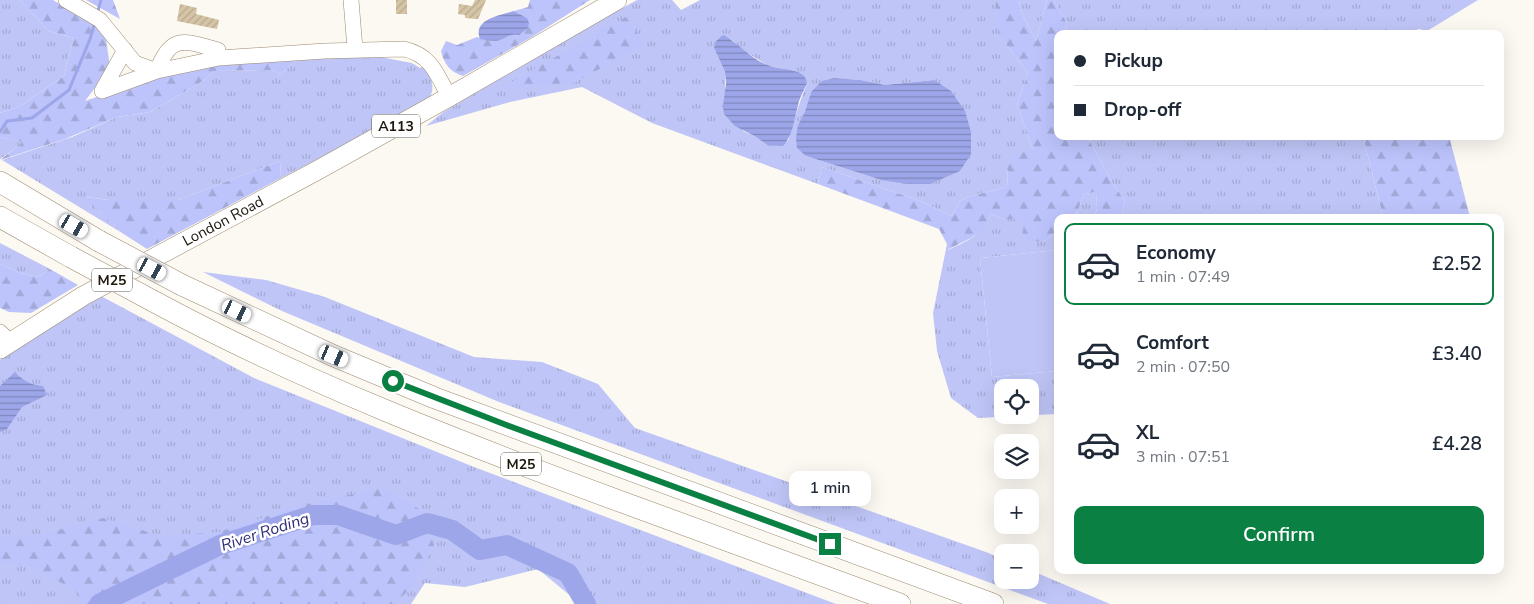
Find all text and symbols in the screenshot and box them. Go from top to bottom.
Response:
text: Pickup [1104,48,1163,74]
text: Drop-off [1104,97,1181,123]
road number: A113 [372,114,420,138]
street label: London Road [179,191,267,251]
car [57,212,90,240]
text: Economy [1136,240,1216,266]
icon: car [1076,242,1121,287]
text: £2.52 [1432,251,1482,277]
car [135,255,168,283]
text: 1 min · 07:49 [1136,266,1230,288]
road number: M25 [92,268,132,292]
car [220,298,253,324]
text: Comfort [1136,330,1209,356]
icon: car [1076,332,1121,377]
text: £3.40 [1432,341,1482,367]
car [317,343,350,369]
text: 2 min · 07:50 [1136,356,1230,378]
route start [382,370,404,392]
map controls [994,379,1039,589]
button: locate [994,379,1039,424]
text: XL [1136,420,1159,446]
icon: car [1076,422,1121,467]
text: £4.28 [1432,431,1482,457]
button: layers [994,434,1039,479]
text: 3 min · 07:51 [1136,446,1230,468]
road number: M25 [501,452,541,476]
callout: 1 min [789,472,871,506]
text: 1 min [810,477,850,499]
button: + [994,489,1039,534]
button: Confirm [1074,506,1484,564]
water label: River Roding [218,507,312,557]
route end [819,533,841,555]
button: − [994,544,1039,589]

